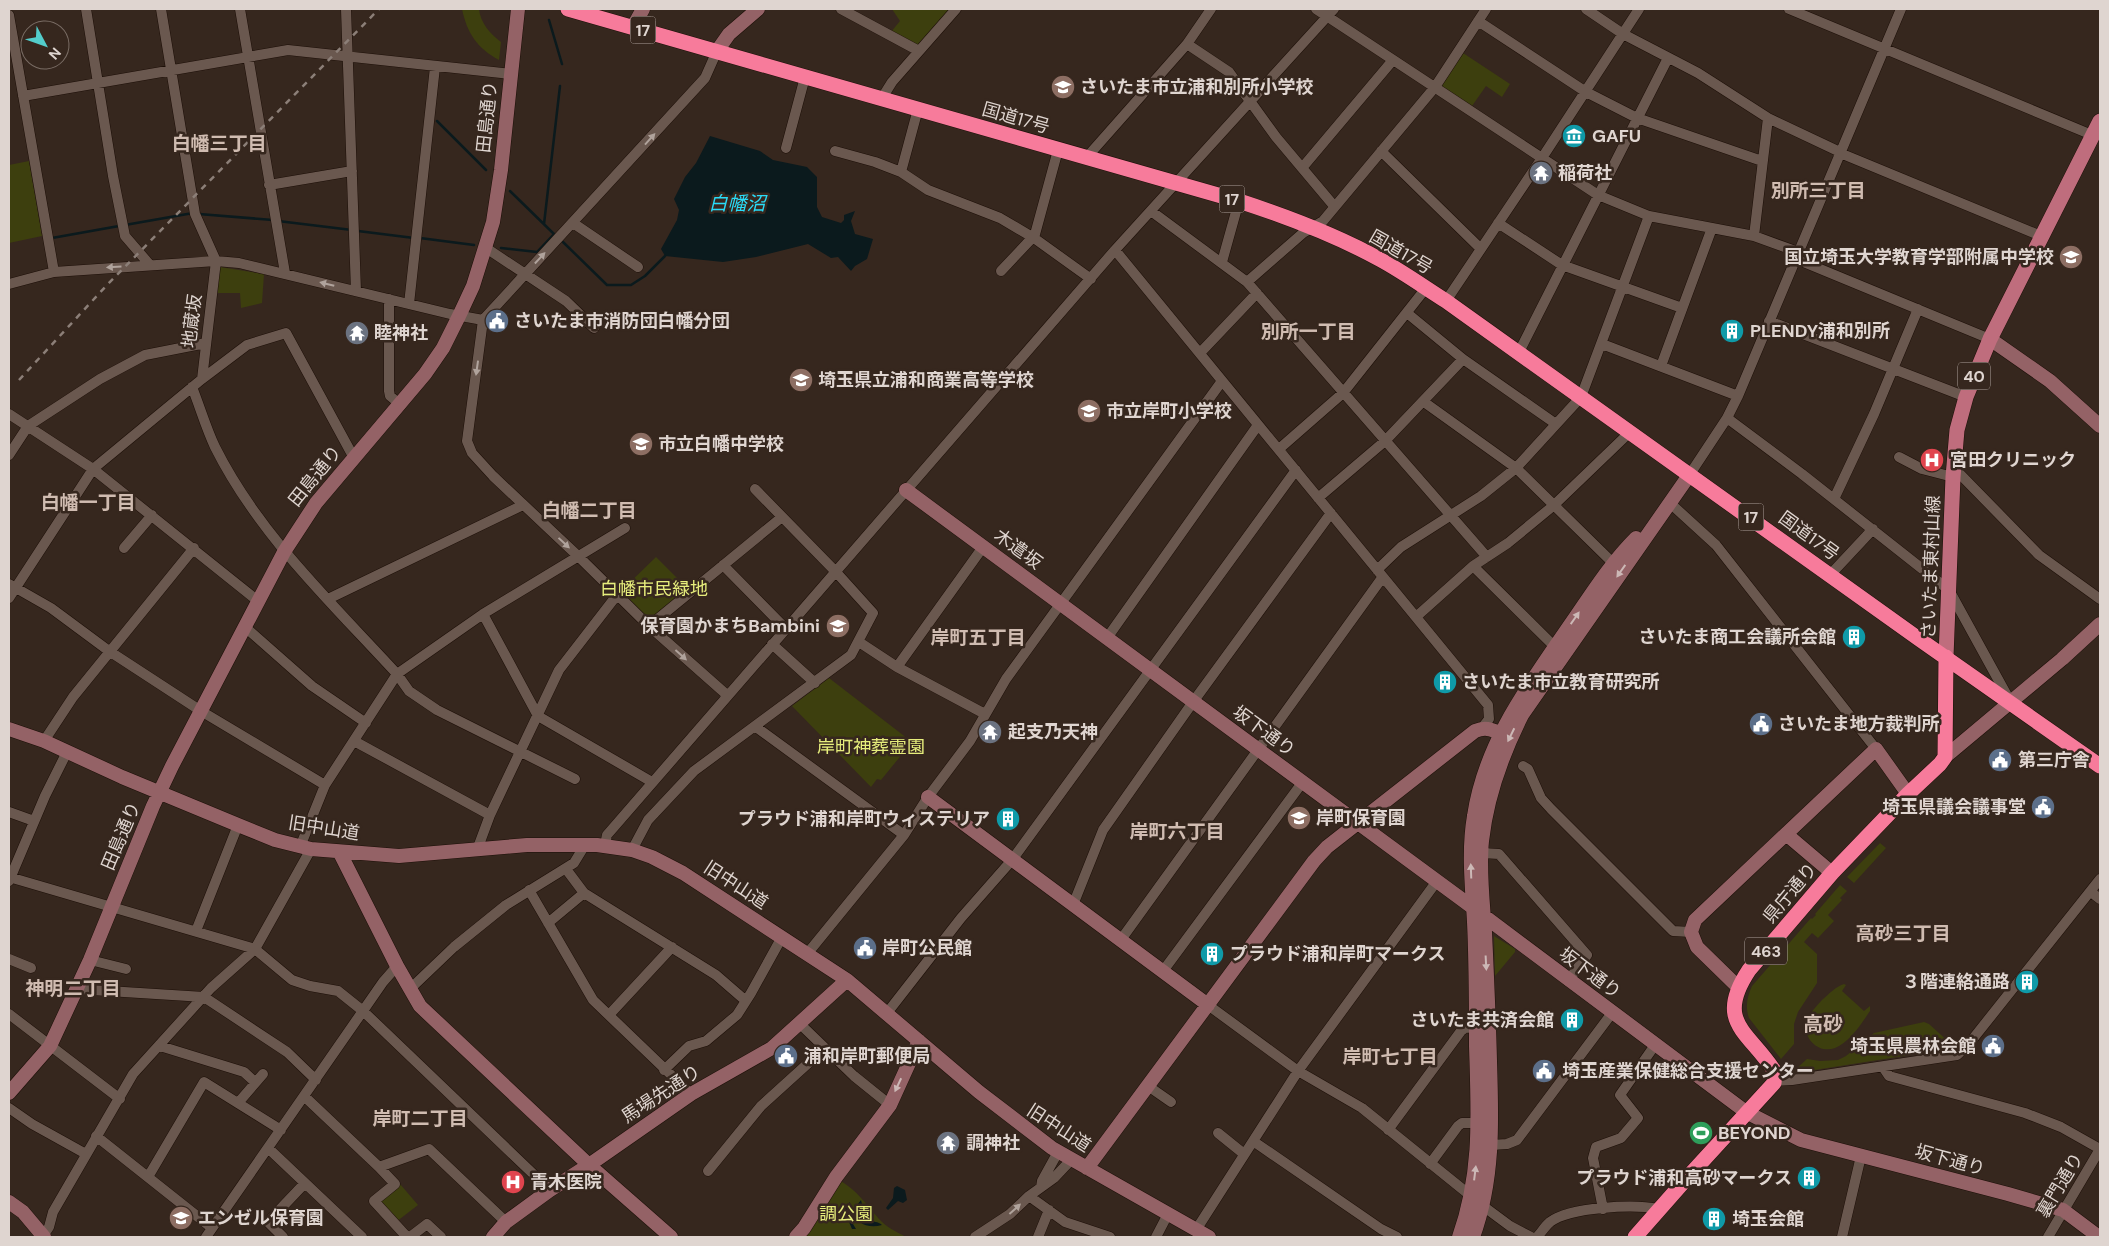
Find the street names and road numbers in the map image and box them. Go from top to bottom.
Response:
road number: 17 [630,16,656,44]
street label: 田島通り [471,80,503,154]
street label: 国道17号 [979,97,1053,139]
road number: 17 [1220,185,1244,212]
street label: 国道17号 [1365,224,1437,280]
street label: 地蔵坂 [177,293,207,349]
road number: 40 [1958,362,1990,390]
street label: 田島通り [283,440,347,512]
street label: さいたま東村山線 [1917,495,1945,639]
road number: 17 [1738,504,1764,530]
street label: 国道17号 [1774,506,1844,566]
street label: 木遣坂 [989,523,1047,575]
street label: 坂下通り [1228,700,1300,762]
street label: 田島通り [96,798,146,874]
street label: 旧中山道 [287,811,361,845]
street label: 旧中山道 [699,855,773,915]
street label: 県庁通り [1758,858,1822,928]
road number: 463 [1745,938,1787,964]
street label: 坂下通り [1554,942,1626,1004]
street label: 馬場先通り [617,1059,705,1129]
street label: 旧中山道 [1022,1098,1096,1158]
street label: 坂下通り [1912,1139,1988,1181]
street label: 裏門通り [2031,1148,2089,1222]

